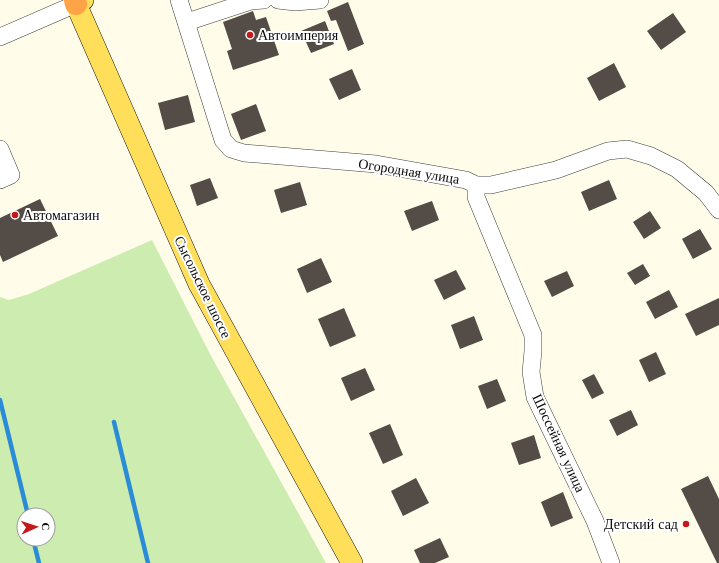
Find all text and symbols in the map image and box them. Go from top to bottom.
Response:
place label: Автоимперия [258,26,339,44]
marker: Автоимперия [245,30,255,40]
street label: Огородная улица [357,154,462,188]
place label: Автомагазин [23,206,100,224]
marker: Автомагазин [10,210,20,220]
street label: Сысольское шоссе [170,233,236,341]
street label: Шоссейная улица [528,391,590,496]
north arrow [16,507,56,547]
place label: Детский сад [604,515,678,533]
marker: Детский сад [681,519,691,529]
text: С [39,522,53,531]

